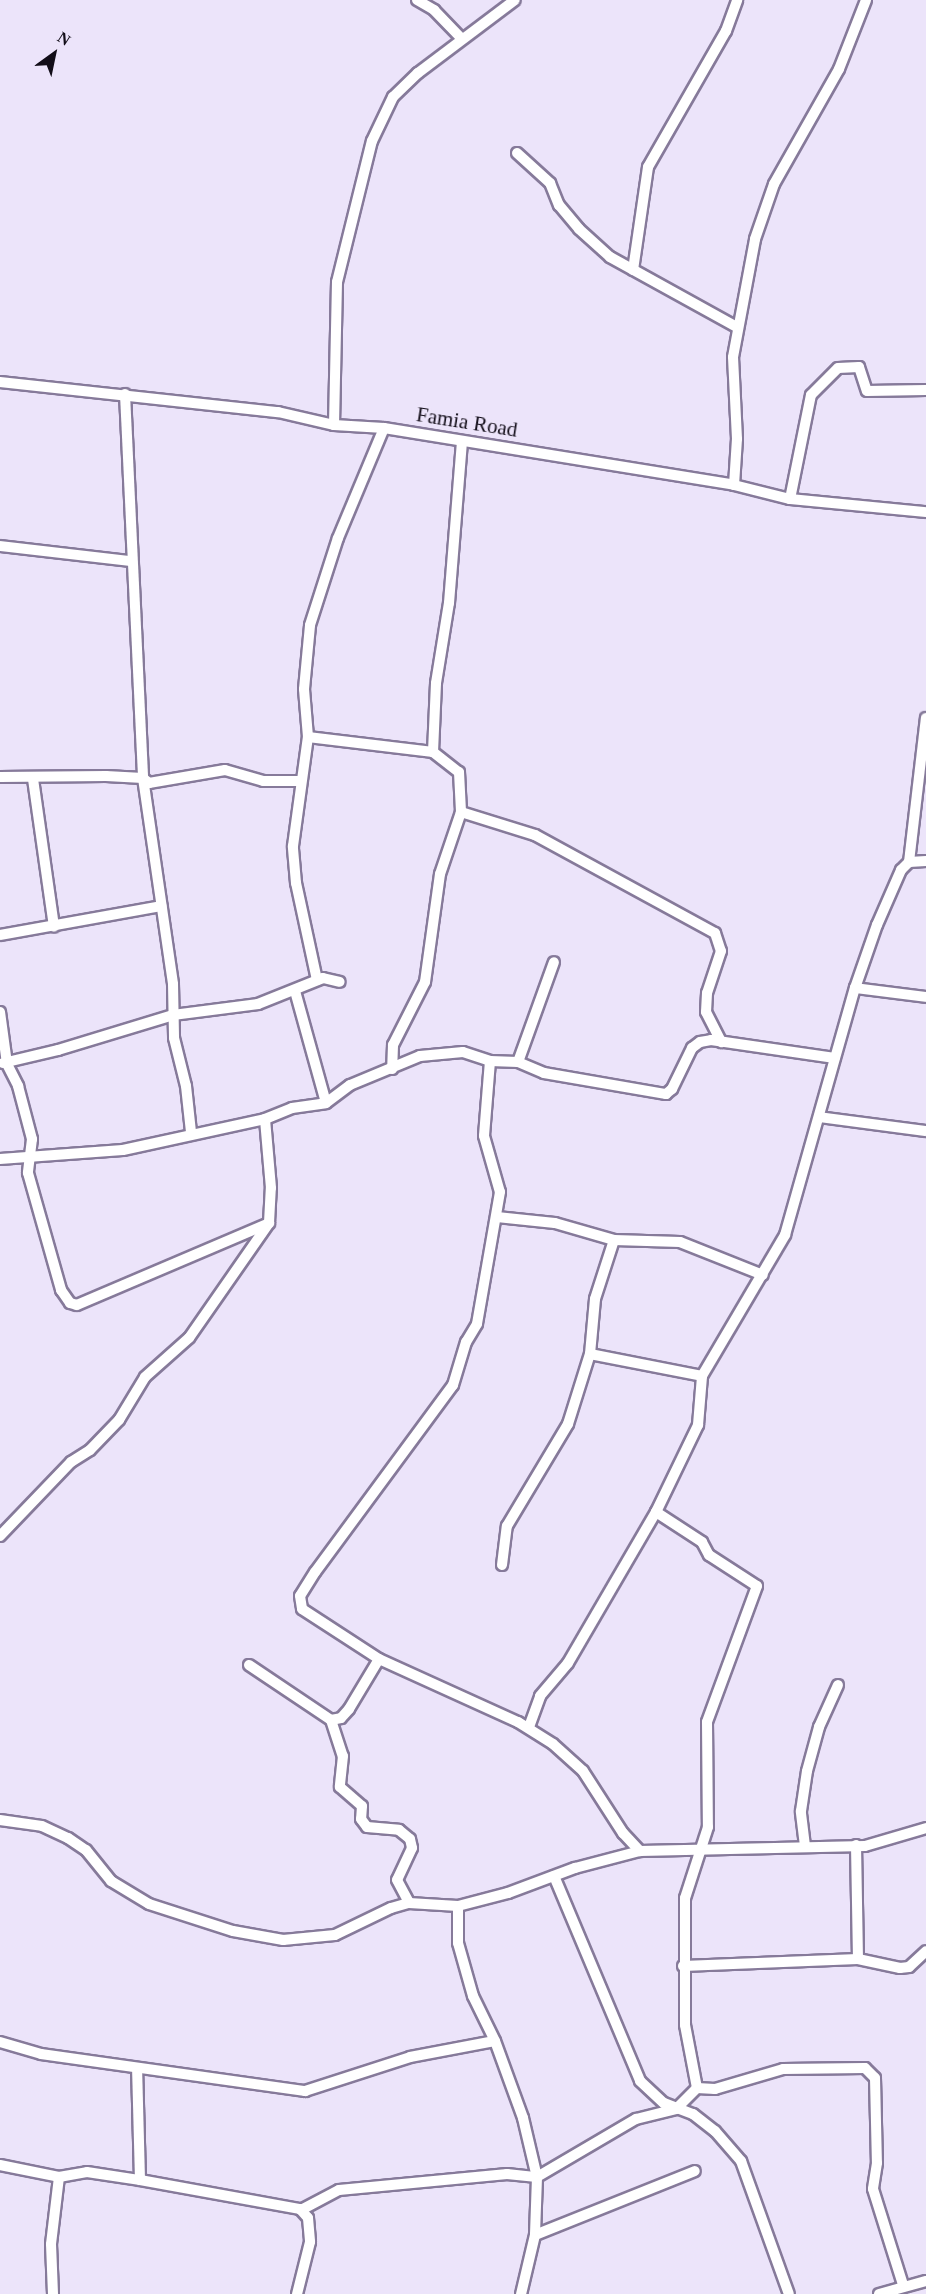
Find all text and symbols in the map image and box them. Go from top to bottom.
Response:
north arrow [24,24,84,84]
text: N [55,28,74,49]
street label: Famia Road [415,402,519,442]

